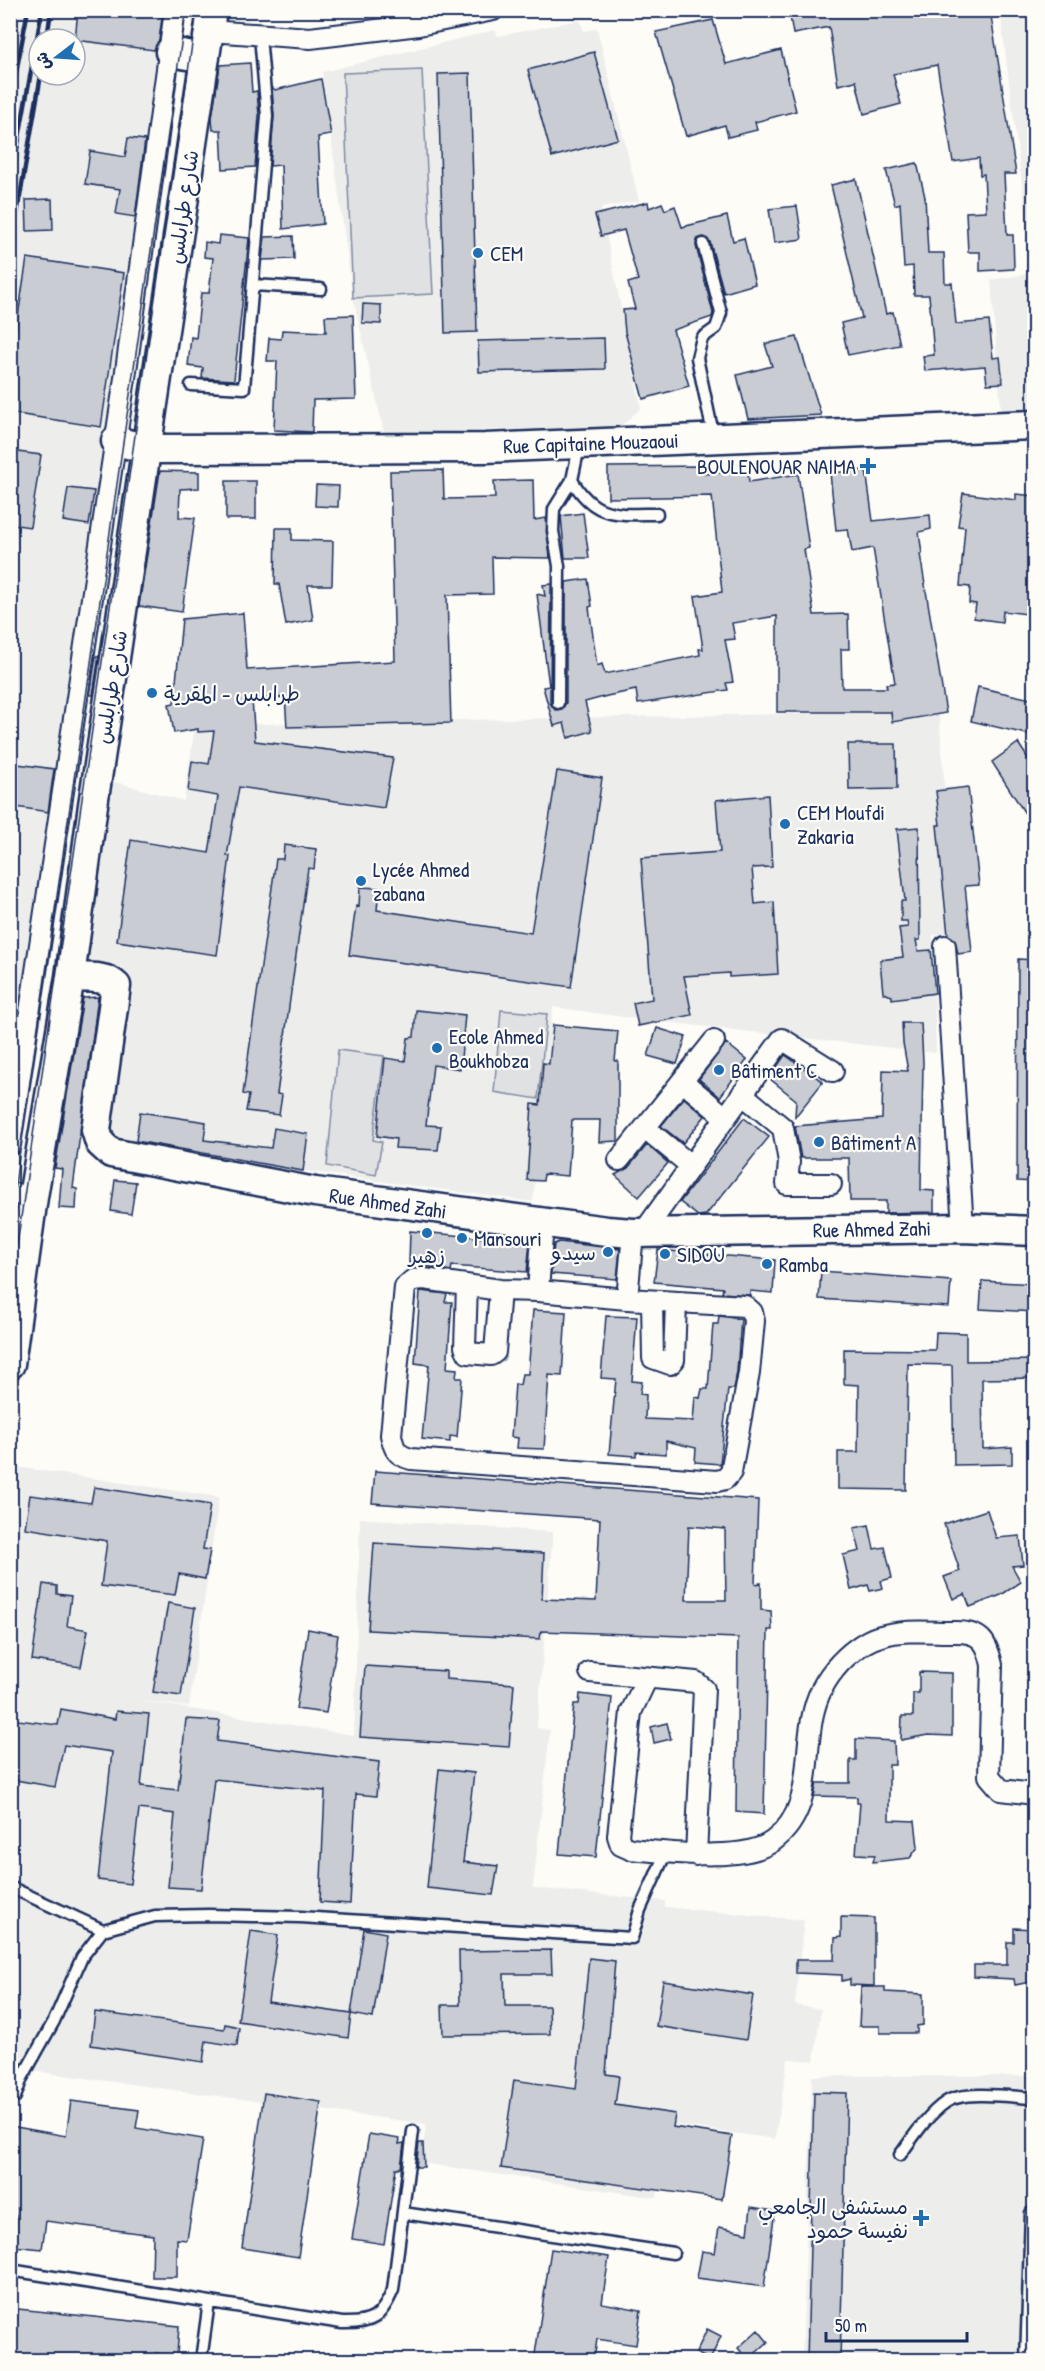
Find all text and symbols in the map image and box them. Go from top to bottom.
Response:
north arrow [27,27,87,87]
text: ش [30,50,56,73]
street label: شارع طرابلس [161,148,206,266]
place label: CEM [490,239,523,268]
marker: CEM [471,246,485,260]
street label: Rue Capitaine Mouzaoui [503,425,679,461]
place label: BOULENOUAR NAIMA [697,452,856,481]
marker: BOULENOUAR NAIMA [861,459,875,473]
street label: شارع طرابلس [88,628,135,746]
place label: طرابلس - المقرية [164,679,300,708]
marker: طرابلس - المقرية [145,686,159,700]
place label: CEM Moufdi Zakaria [797,798,885,851]
marker: CEM Moufdi Zakaria [778,817,792,831]
place label: Lycée Ahmed zabana [373,855,469,908]
marker: Lycée Ahmed zabana [354,874,368,888]
place label: Ecole Ahmed Boukhobza [449,1022,544,1075]
marker: Ecole Ahmed Boukhobza [430,1041,444,1055]
place label: Bâtiment C [731,1056,818,1085]
marker: Bâtiment C [712,1063,726,1077]
place label: Bâtiment A [831,1128,916,1157]
marker: Bâtiment A [812,1135,826,1149]
street label: Rue Ahmed Zahi [327,1180,449,1226]
street label: Rue Ahmed Zahi [813,1213,931,1245]
place label: Mansouri [474,1224,542,1253]
marker: زهير [420,1226,434,1240]
marker: Mansouri [455,1231,469,1245]
place label: سيدو [550,1238,596,1267]
place label: SIDOU [677,1240,725,1269]
place label: زهير [407,1241,445,1270]
marker: سيدو [601,1245,615,1259]
marker: SIDOU [658,1247,672,1261]
place label: Ramba [779,1250,828,1279]
marker: Ramba [760,1257,774,1271]
place label: مستشفى الجامعي نفيسة حمود [758,2192,908,2245]
marker: مستشفى الجامعي نفيسة حمود [912,2209,930,2227]
scale bar [826,2305,967,2343]
text: 50 m [835,2313,867,2338]

